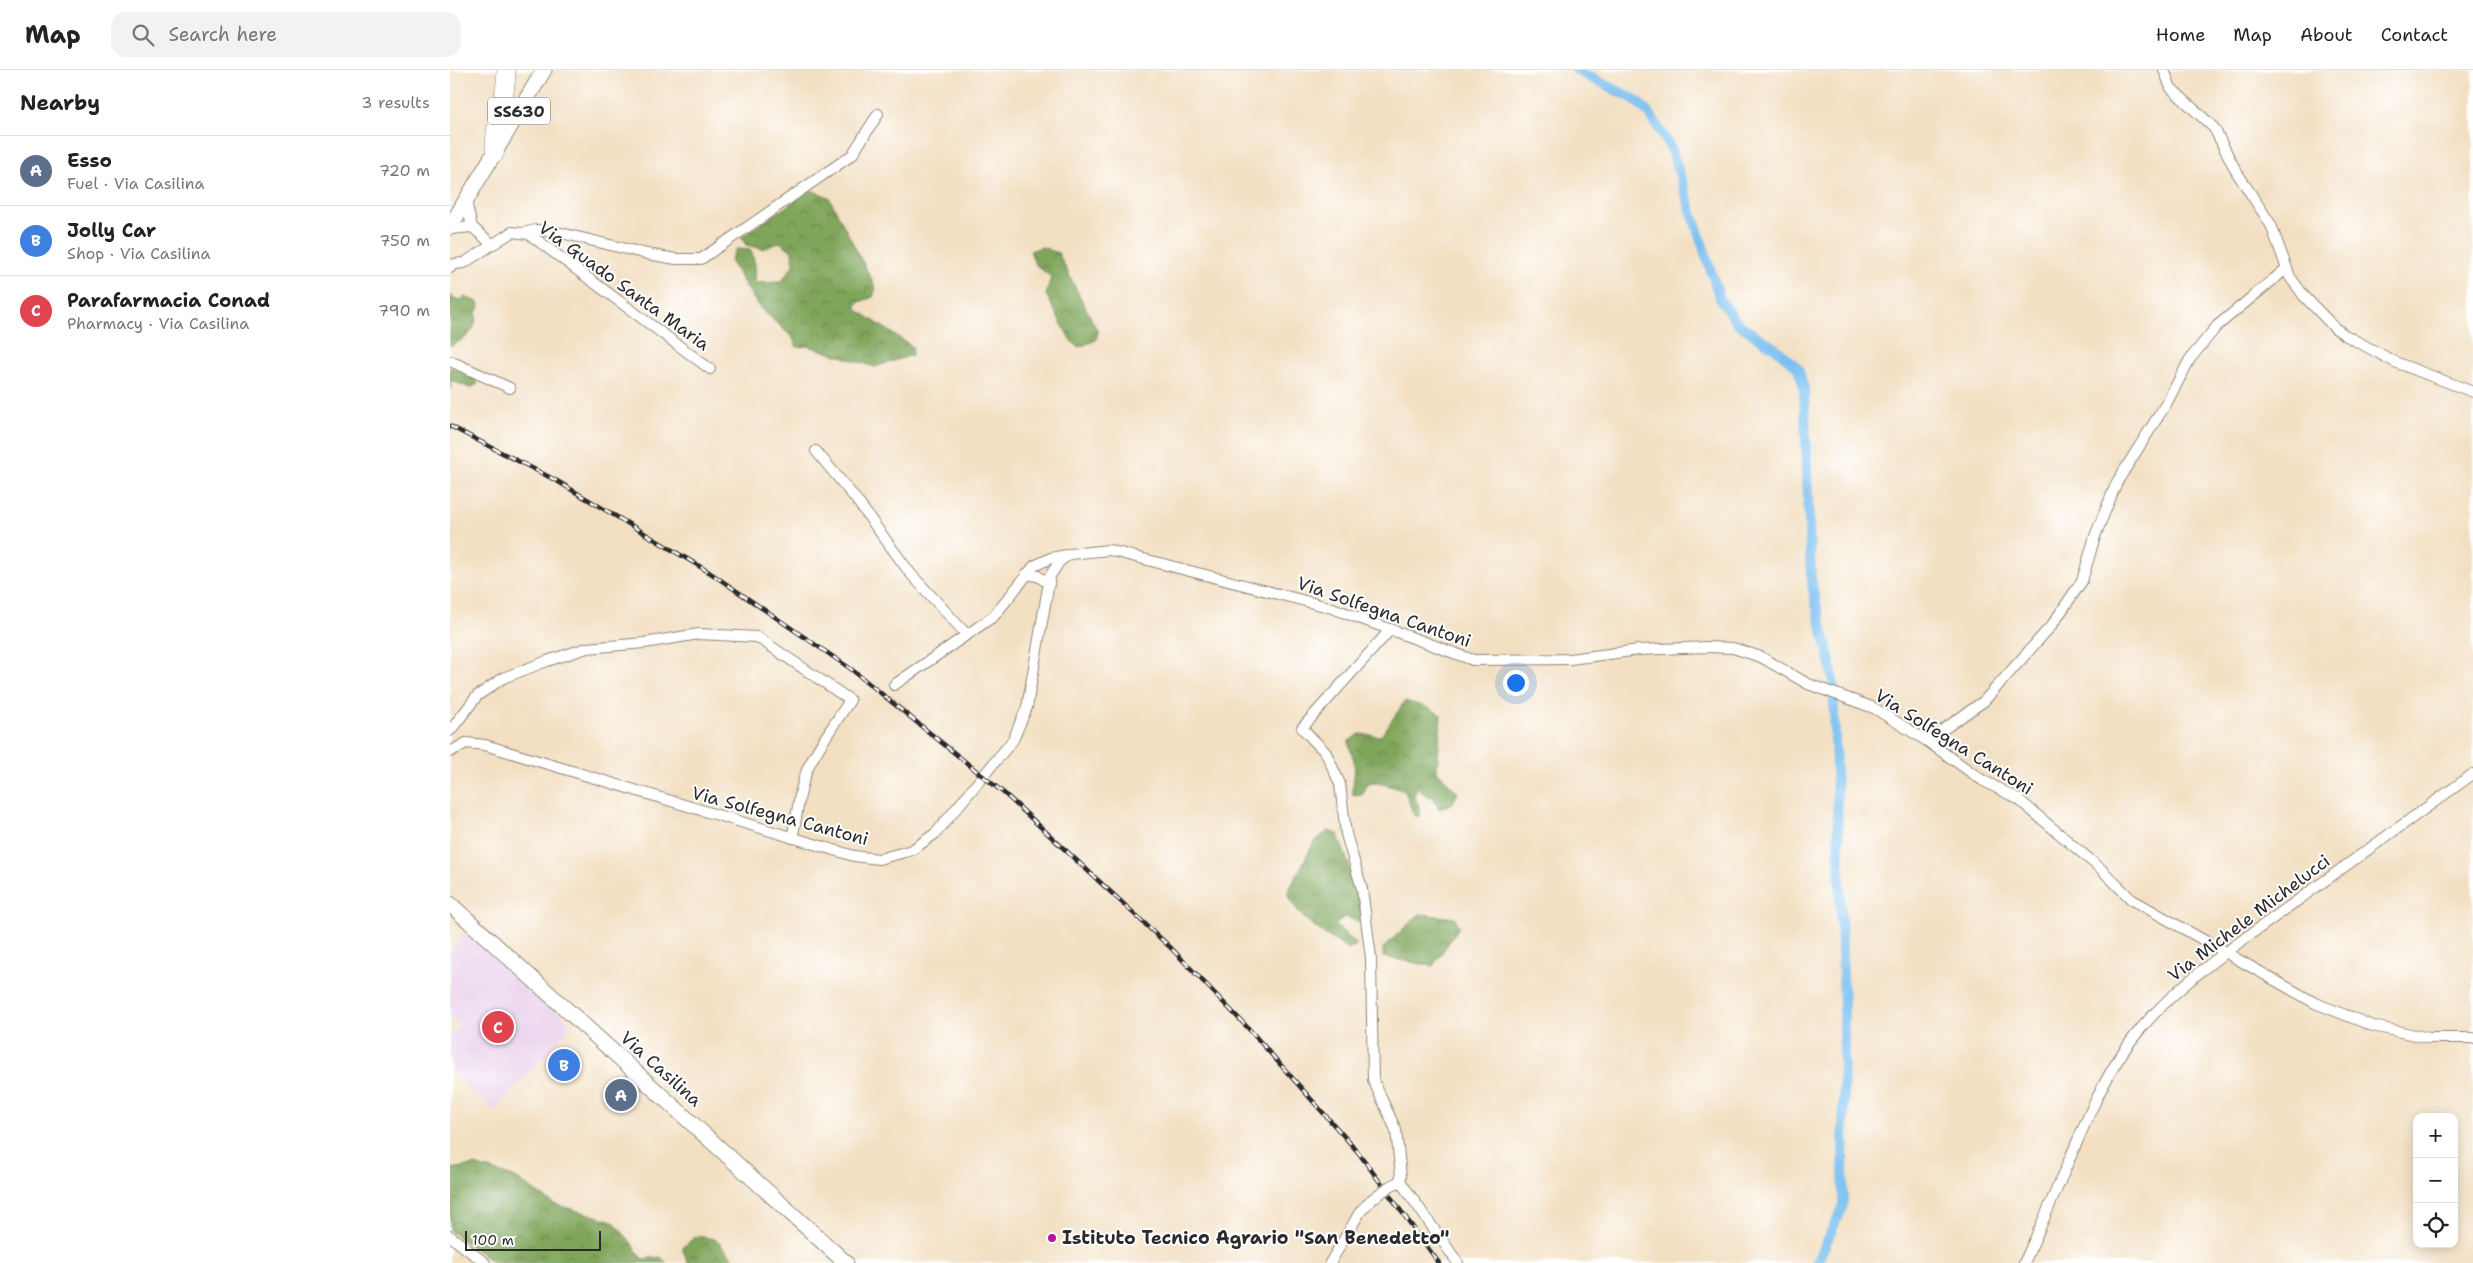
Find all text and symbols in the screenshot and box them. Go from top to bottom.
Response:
search box [111,12,461,57]
text: Map [25,19,81,51]
icon: search [129,21,157,49]
text: Search here [169,22,277,47]
text: Home [2156,23,2205,47]
text: Map [2233,23,2272,47]
text: About [2300,23,2353,47]
text: Contact [2381,23,2448,47]
text: Nearby [20,89,100,117]
text: 3 results [361,92,430,113]
road number: SS630 [488,97,550,124]
text: Esso [67,148,112,173]
text: A [30,160,42,181]
text: 720 m [379,160,430,181]
text: Fuel · Via Casilina [67,173,204,194]
street label: Via Guado Santa Maria [534,216,714,356]
text: Jolly Car [67,218,156,243]
text: B [31,230,41,251]
text: 750 m [379,230,430,251]
text: Shop · Via Casilina [67,243,210,264]
text: Parafarmacia Conad [67,288,270,313]
text: C [31,300,41,321]
text: 790 m [378,300,430,321]
text: Pharmacy · Via Casilina [67,313,249,334]
street label: Via Solfegna Cantoni [1294,571,1474,653]
your location [1503,670,1529,696]
street label: Via Solfegna Cantoni [1870,684,2038,800]
street label: Via Solfegna Cantoni [689,781,871,851]
street label: Via Michele Michelucci [2163,849,2335,987]
pin: C [482,1008,514,1046]
street label: Via Casilina [615,1026,707,1112]
pin: B [548,1046,580,1084]
pin: A [605,1076,637,1114]
map controls [2413,1113,2458,1248]
button: + [2413,1113,2458,1158]
button: − [2413,1158,2458,1203]
button: locate [2413,1203,2458,1248]
place label: Istituto Tecnico Agrario "San Benedetto" [1062,1226,1449,1250]
scale bar [465,1228,601,1251]
text: 100 m [472,1231,514,1249]
marker: Istituto Tecnico Agrario "San Benedetto" [1046,1232,1058,1244]

